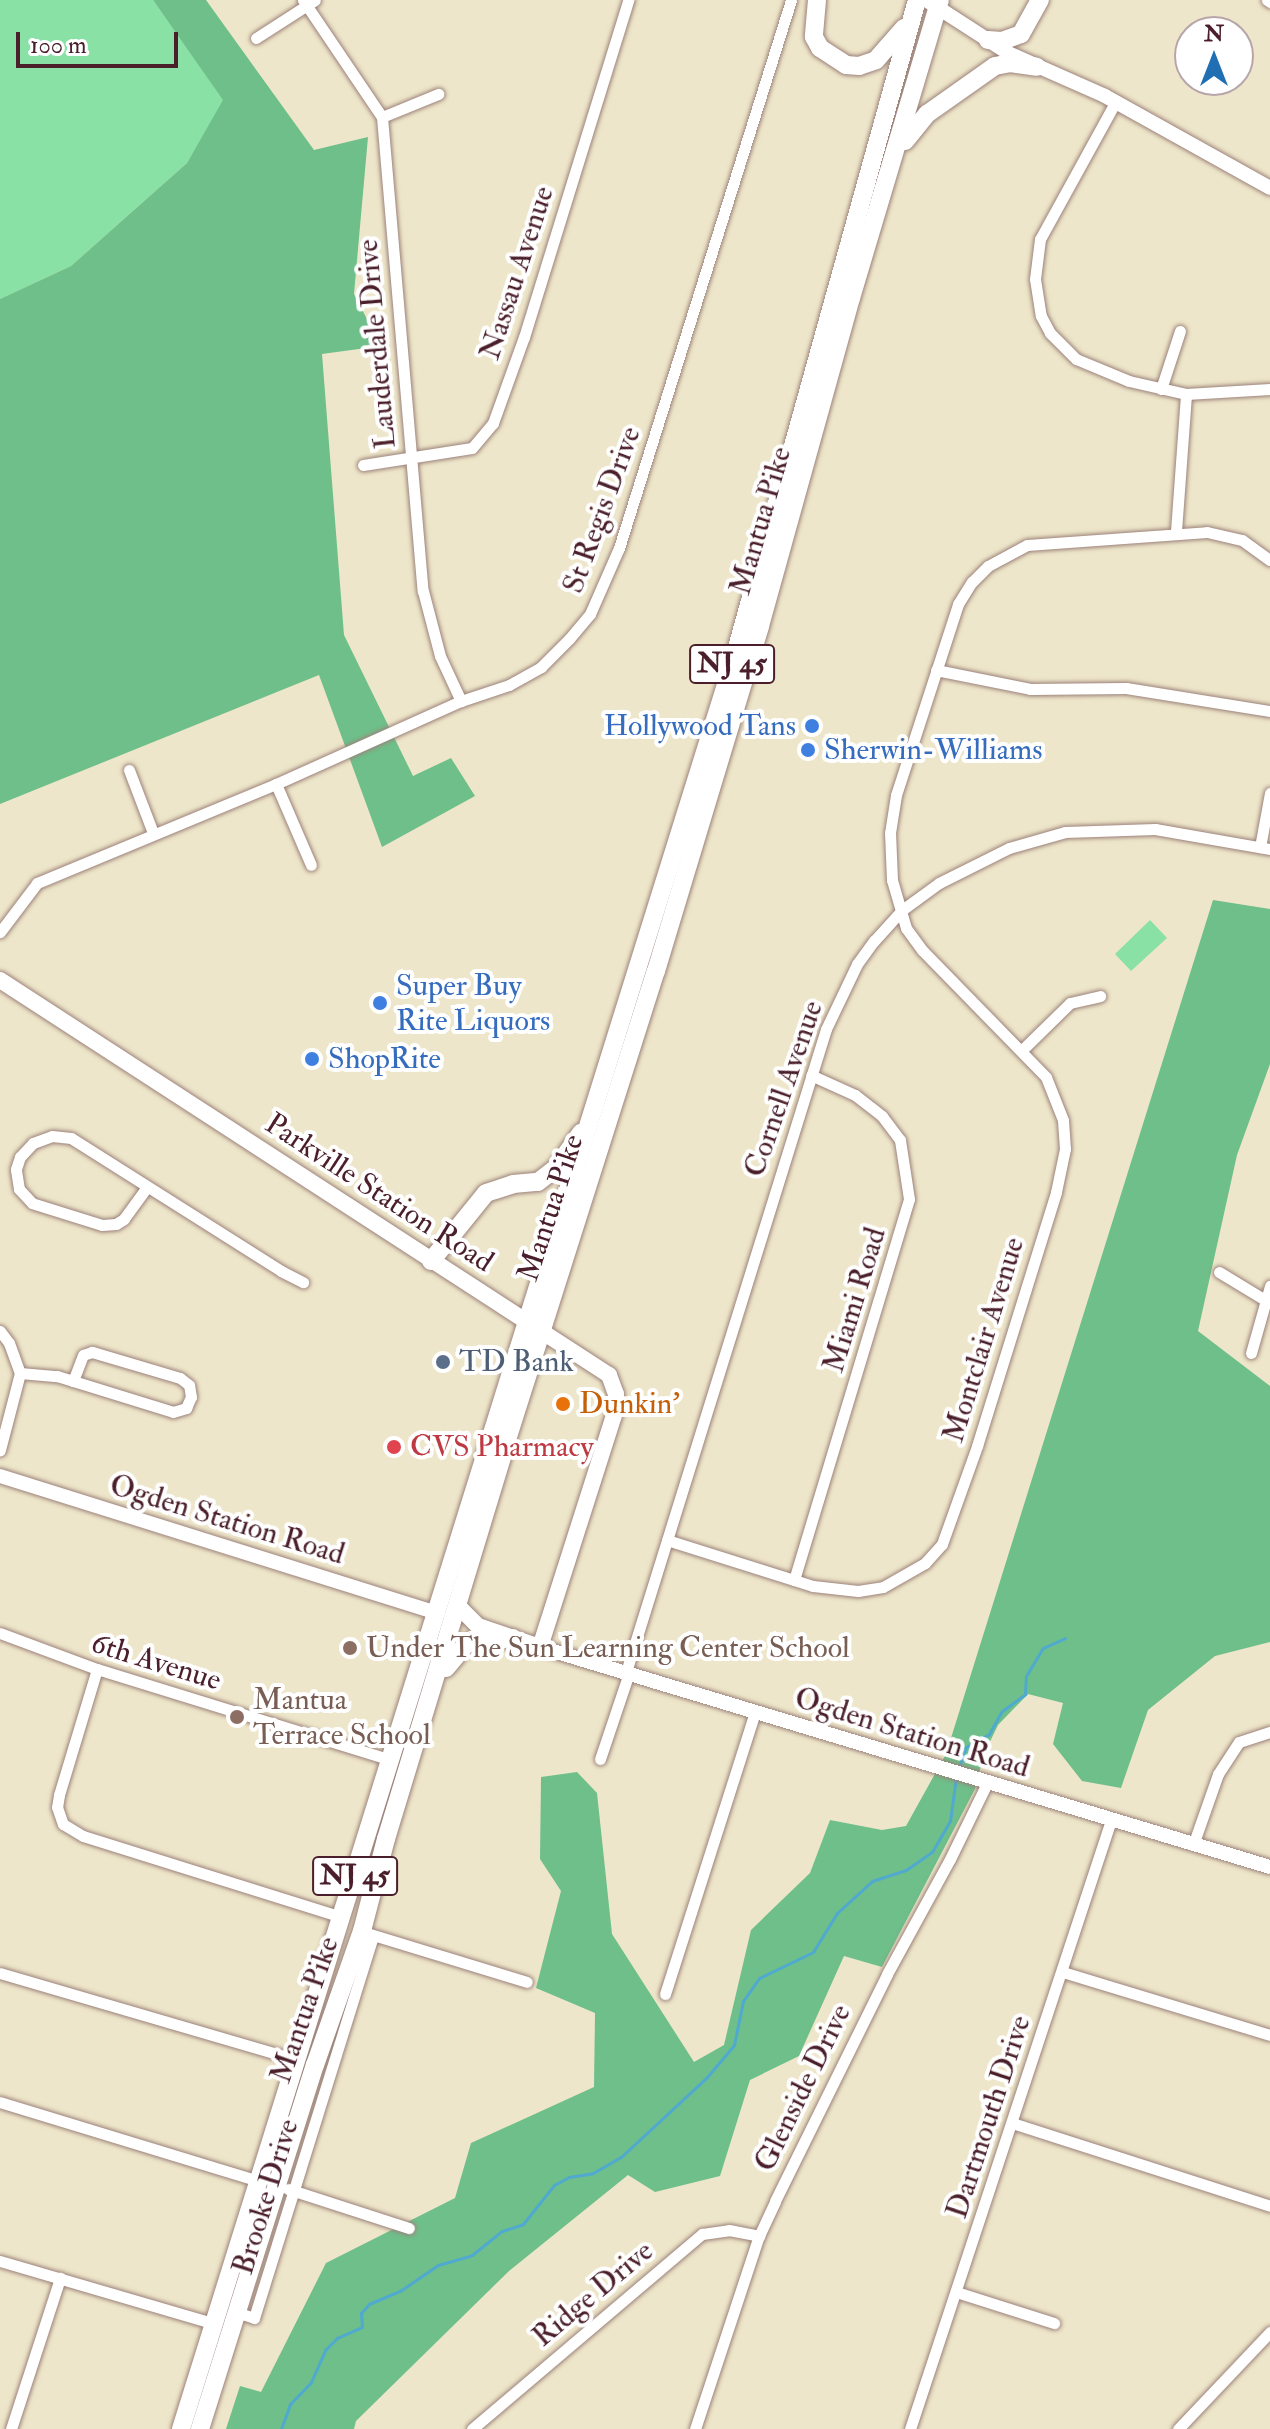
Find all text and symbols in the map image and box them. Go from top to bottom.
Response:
scale bar [20,16,182,66]
north arrow [1174,16,1254,96]
text: N [1204,20,1224,48]
text: 100 m [30,30,87,61]
street label: Nassau Avenue [472,182,562,364]
street label: Lauderdale Drive [350,238,404,450]
street label: St Regis Drive [555,422,649,598]
street label: Mantua Pike [723,443,799,599]
road number: NJ 45 [688,640,776,688]
place label: Hollywood Tans [604,708,796,744]
marker: Hollywood Tans [803,717,821,735]
place label: Sherwin-Williams [824,732,1043,768]
marker: Sherwin-Williams [799,741,817,759]
place label: Super Buy Rite Liquors [396,968,550,1038]
marker: Super Buy Rite Liquors [371,994,389,1012]
street label: Cornell Avenue [737,996,831,1182]
place label: ShopRite [328,1041,441,1077]
marker: ShopRite [303,1050,321,1068]
street label: Parkville Station Road [258,1106,500,1280]
street label: Mantua Pike [510,1130,592,1286]
street label: Miami Road [816,1223,894,1377]
street label: Montclair Avenue [936,1233,1032,1447]
place label: TD Bank [459,1344,574,1380]
marker: TD Bank [434,1353,452,1371]
place label: Dunkin' [579,1386,680,1422]
marker: Dunkin' [554,1395,572,1413]
place label: CVS Pharmacy [410,1429,594,1465]
marker: CVS Pharmacy [385,1438,403,1456]
street label: Ogden Station Road [105,1467,349,1573]
street label: 6th Avenue [87,1625,225,1699]
place label: Under The Sun Learning Center School [366,1630,850,1666]
marker: Under The Sun Learning Center School [341,1639,359,1657]
street label: Ogden Station Road [790,1680,1034,1786]
place label: Mantua Terrace School [253,1682,431,1752]
marker: Mantua Terrace School [228,1708,246,1726]
road number: NJ 45 [311,1852,399,1900]
street label: Mantua Pike [263,1932,347,2088]
street label: Glenside Drive [747,1999,859,2177]
street label: Dartmouth Drive [939,2011,1039,2223]
street label: Brooke Drive [225,2115,307,2279]
street label: Ridge Drive [525,2233,661,2355]

